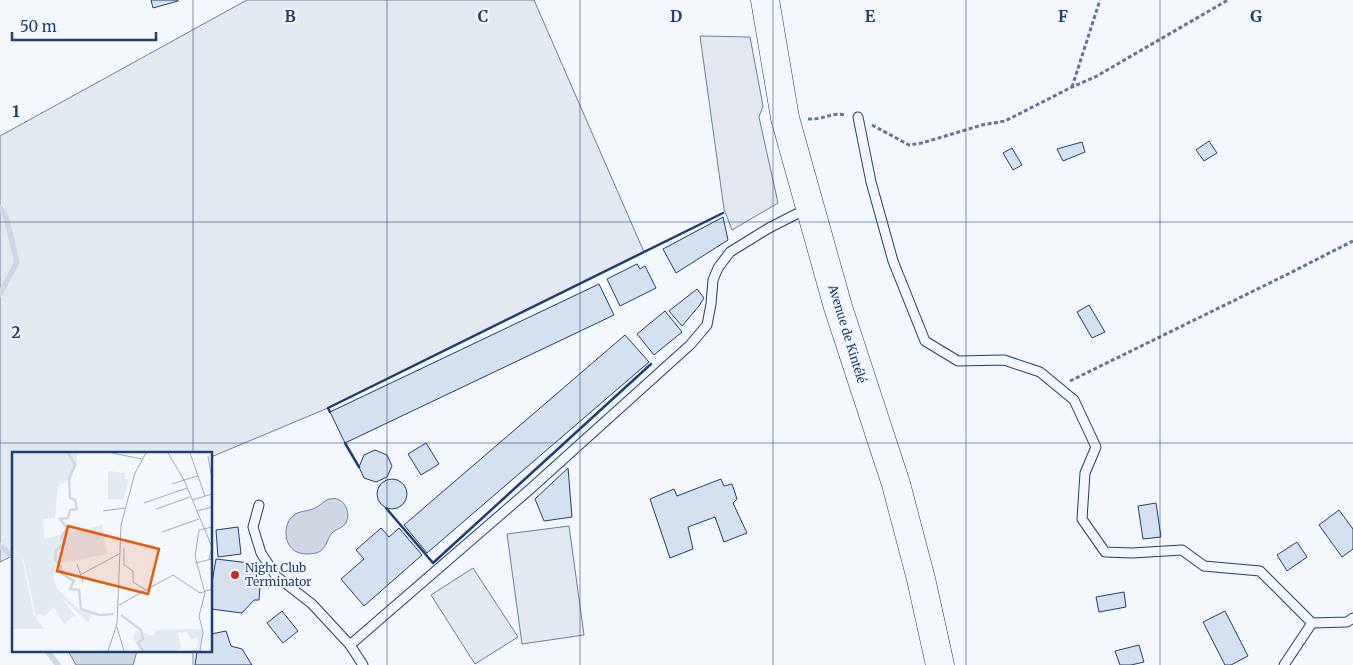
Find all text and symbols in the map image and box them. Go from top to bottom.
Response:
text: B [284,6,296,26]
text: C [478,6,488,26]
text: D [670,6,682,26]
text: E [865,6,876,26]
text: F [1058,6,1068,26]
text: G [1250,6,1262,26]
scale bar [12,10,156,42]
text: 50 m [20,17,57,36]
text: 1 [12,101,20,121]
street label: Avenue de Kintélé [825,282,870,385]
text: 2 [11,322,21,342]
inset map [12,452,212,652]
place label: Night Club Terminator [245,560,312,589]
marker: Night Club Terminator [229,569,241,581]

